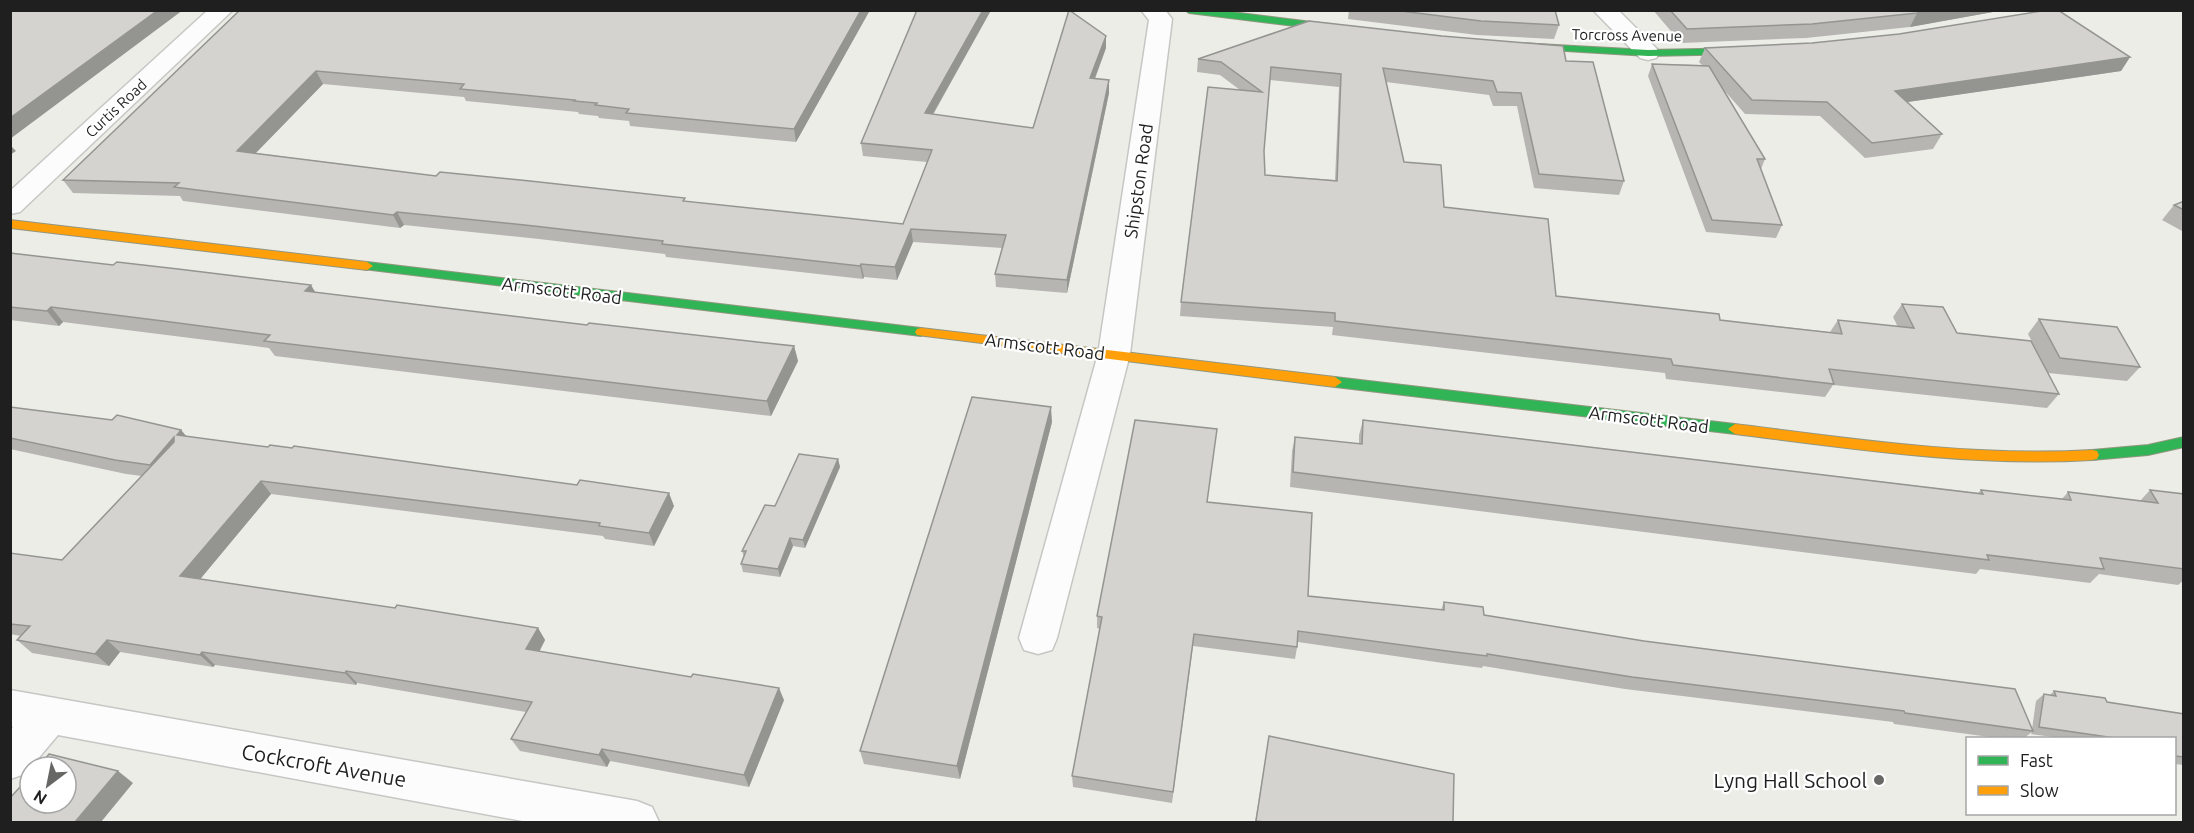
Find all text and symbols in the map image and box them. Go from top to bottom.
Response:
street label: Torcross Avenue [1572,26,1682,44]
street label: Curtis Road [82,75,150,141]
street label: Shipston Road [1120,122,1156,240]
street label: Armscott Road [501,273,623,307]
street label: Armscott Road [984,329,1106,363]
street label: Armscott Road [1588,402,1710,436]
legend [1966,737,2176,815]
street label: Cockcroft Avenue [240,739,408,791]
text: Fast [2020,750,2053,770]
north arrow [18,755,78,815]
place label: Lyng Hall School [1714,768,1867,792]
marker: Lyng Hall School [1872,773,1886,787]
text: Slow [2020,780,2059,800]
text: N [30,787,50,809]

